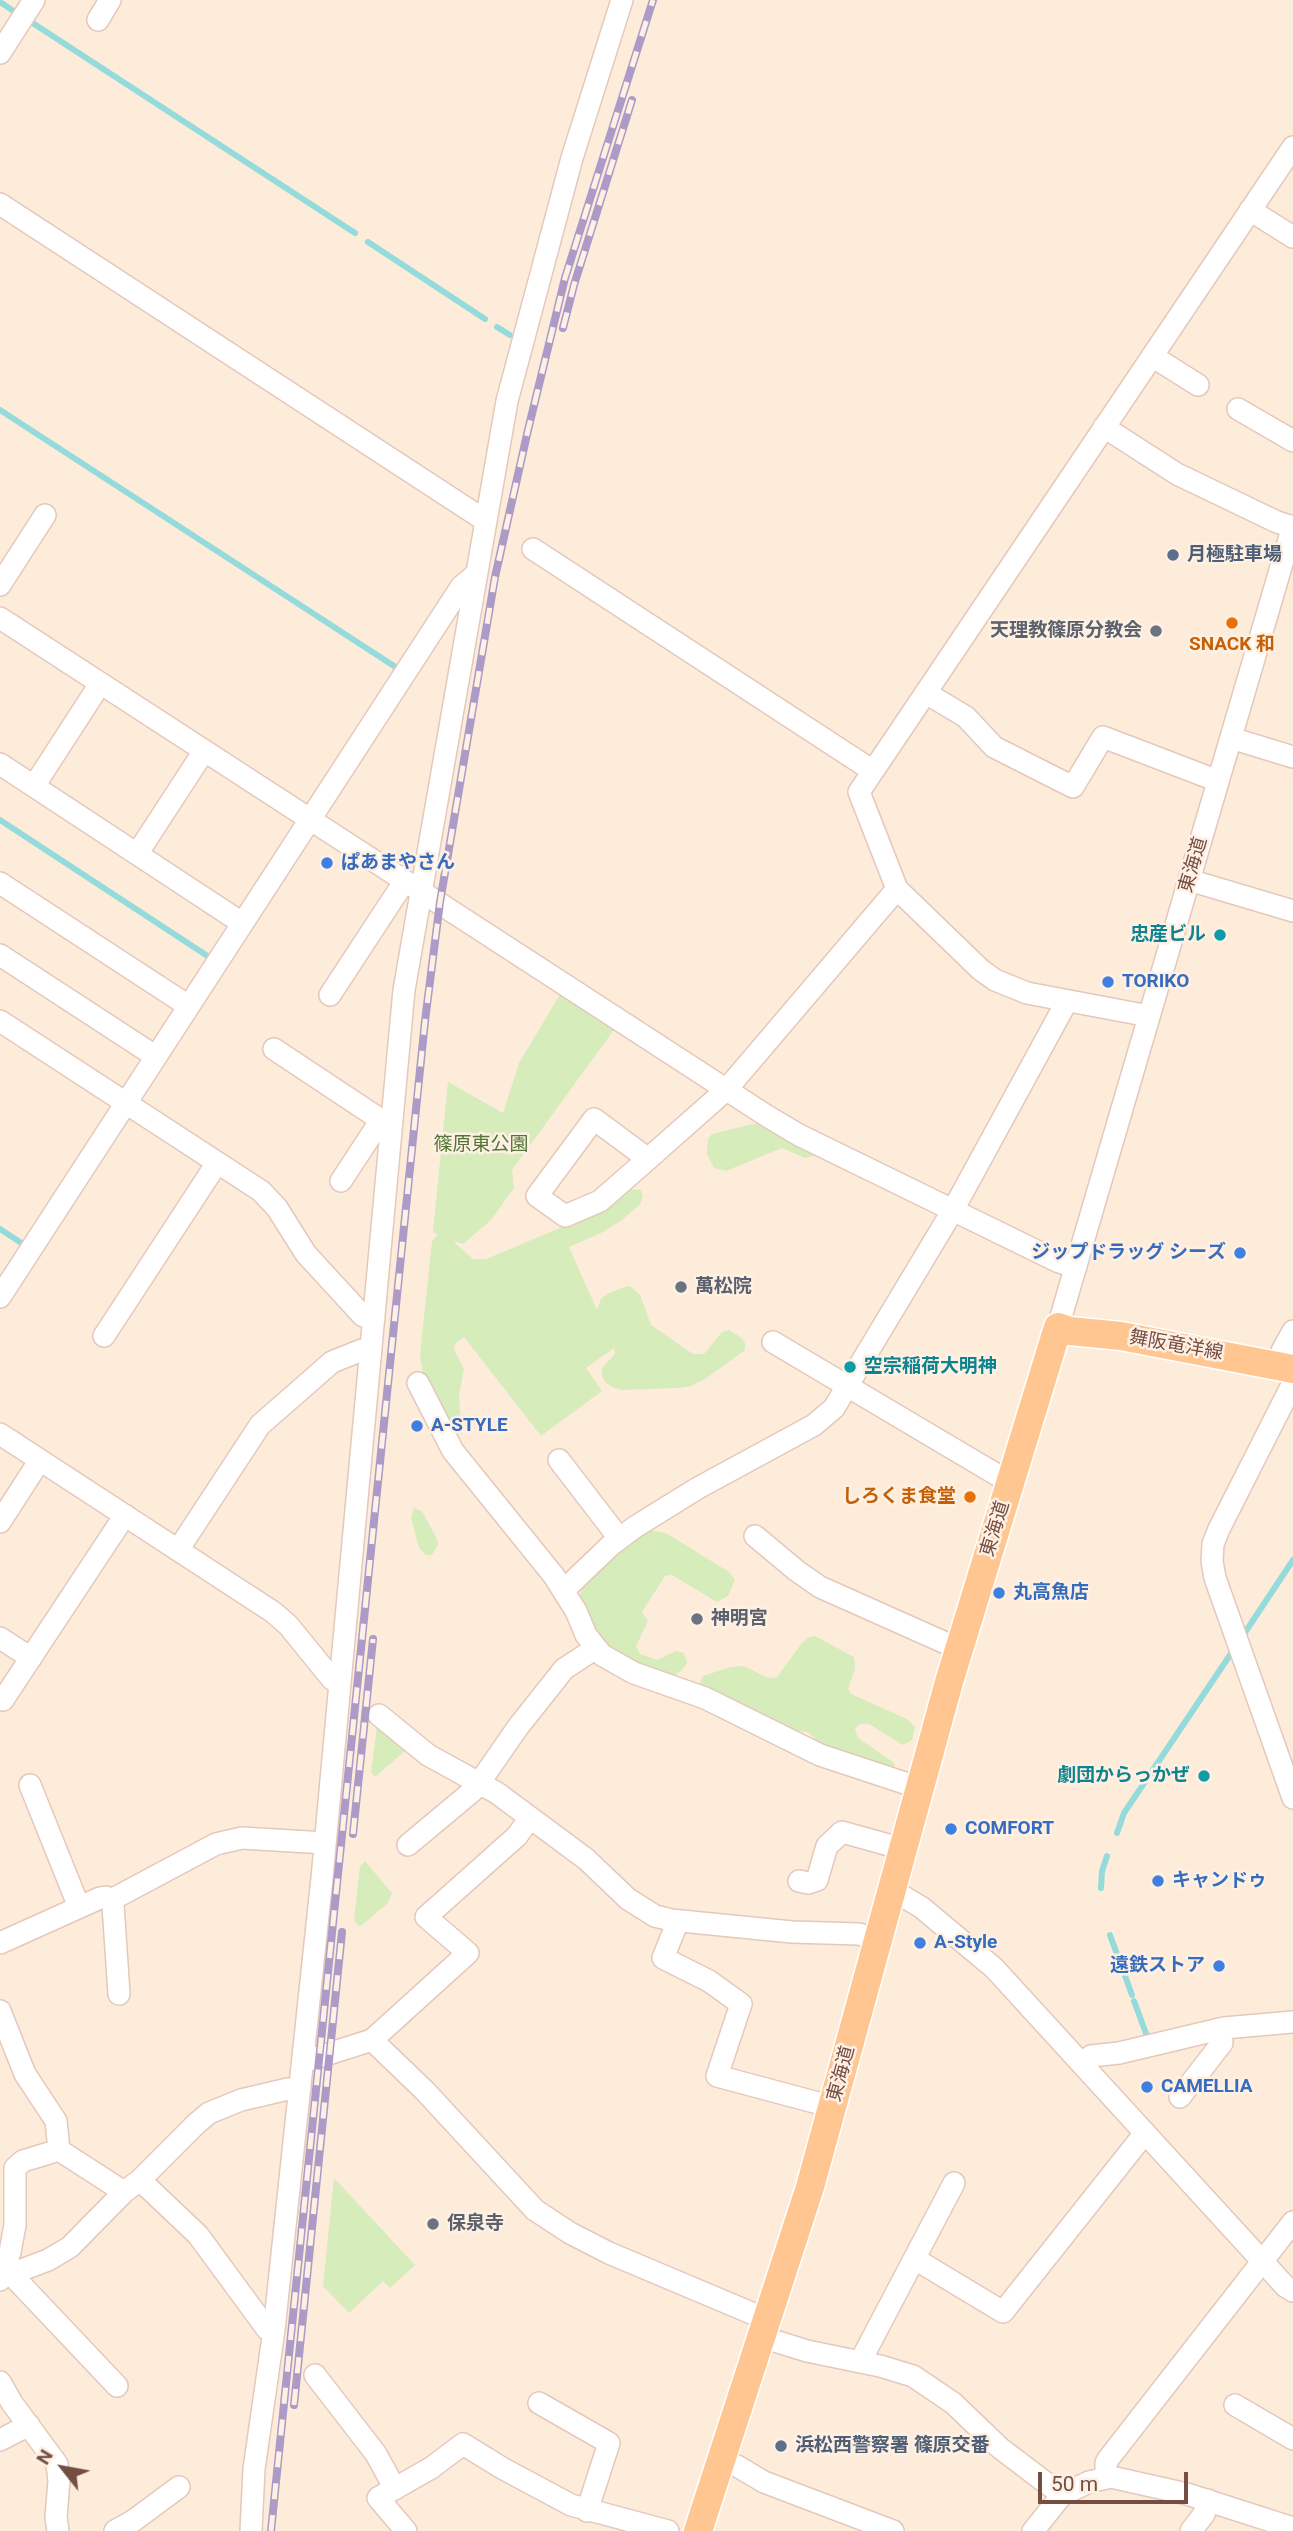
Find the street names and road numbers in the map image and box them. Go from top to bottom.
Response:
street label: 東海道 [1175,834,1213,896]
street label: 舞阪竜洋線 [1127,1327,1225,1365]
street label: 東海道 [977,1498,1015,1560]
street label: 東海道 [824,2044,860,2104]

